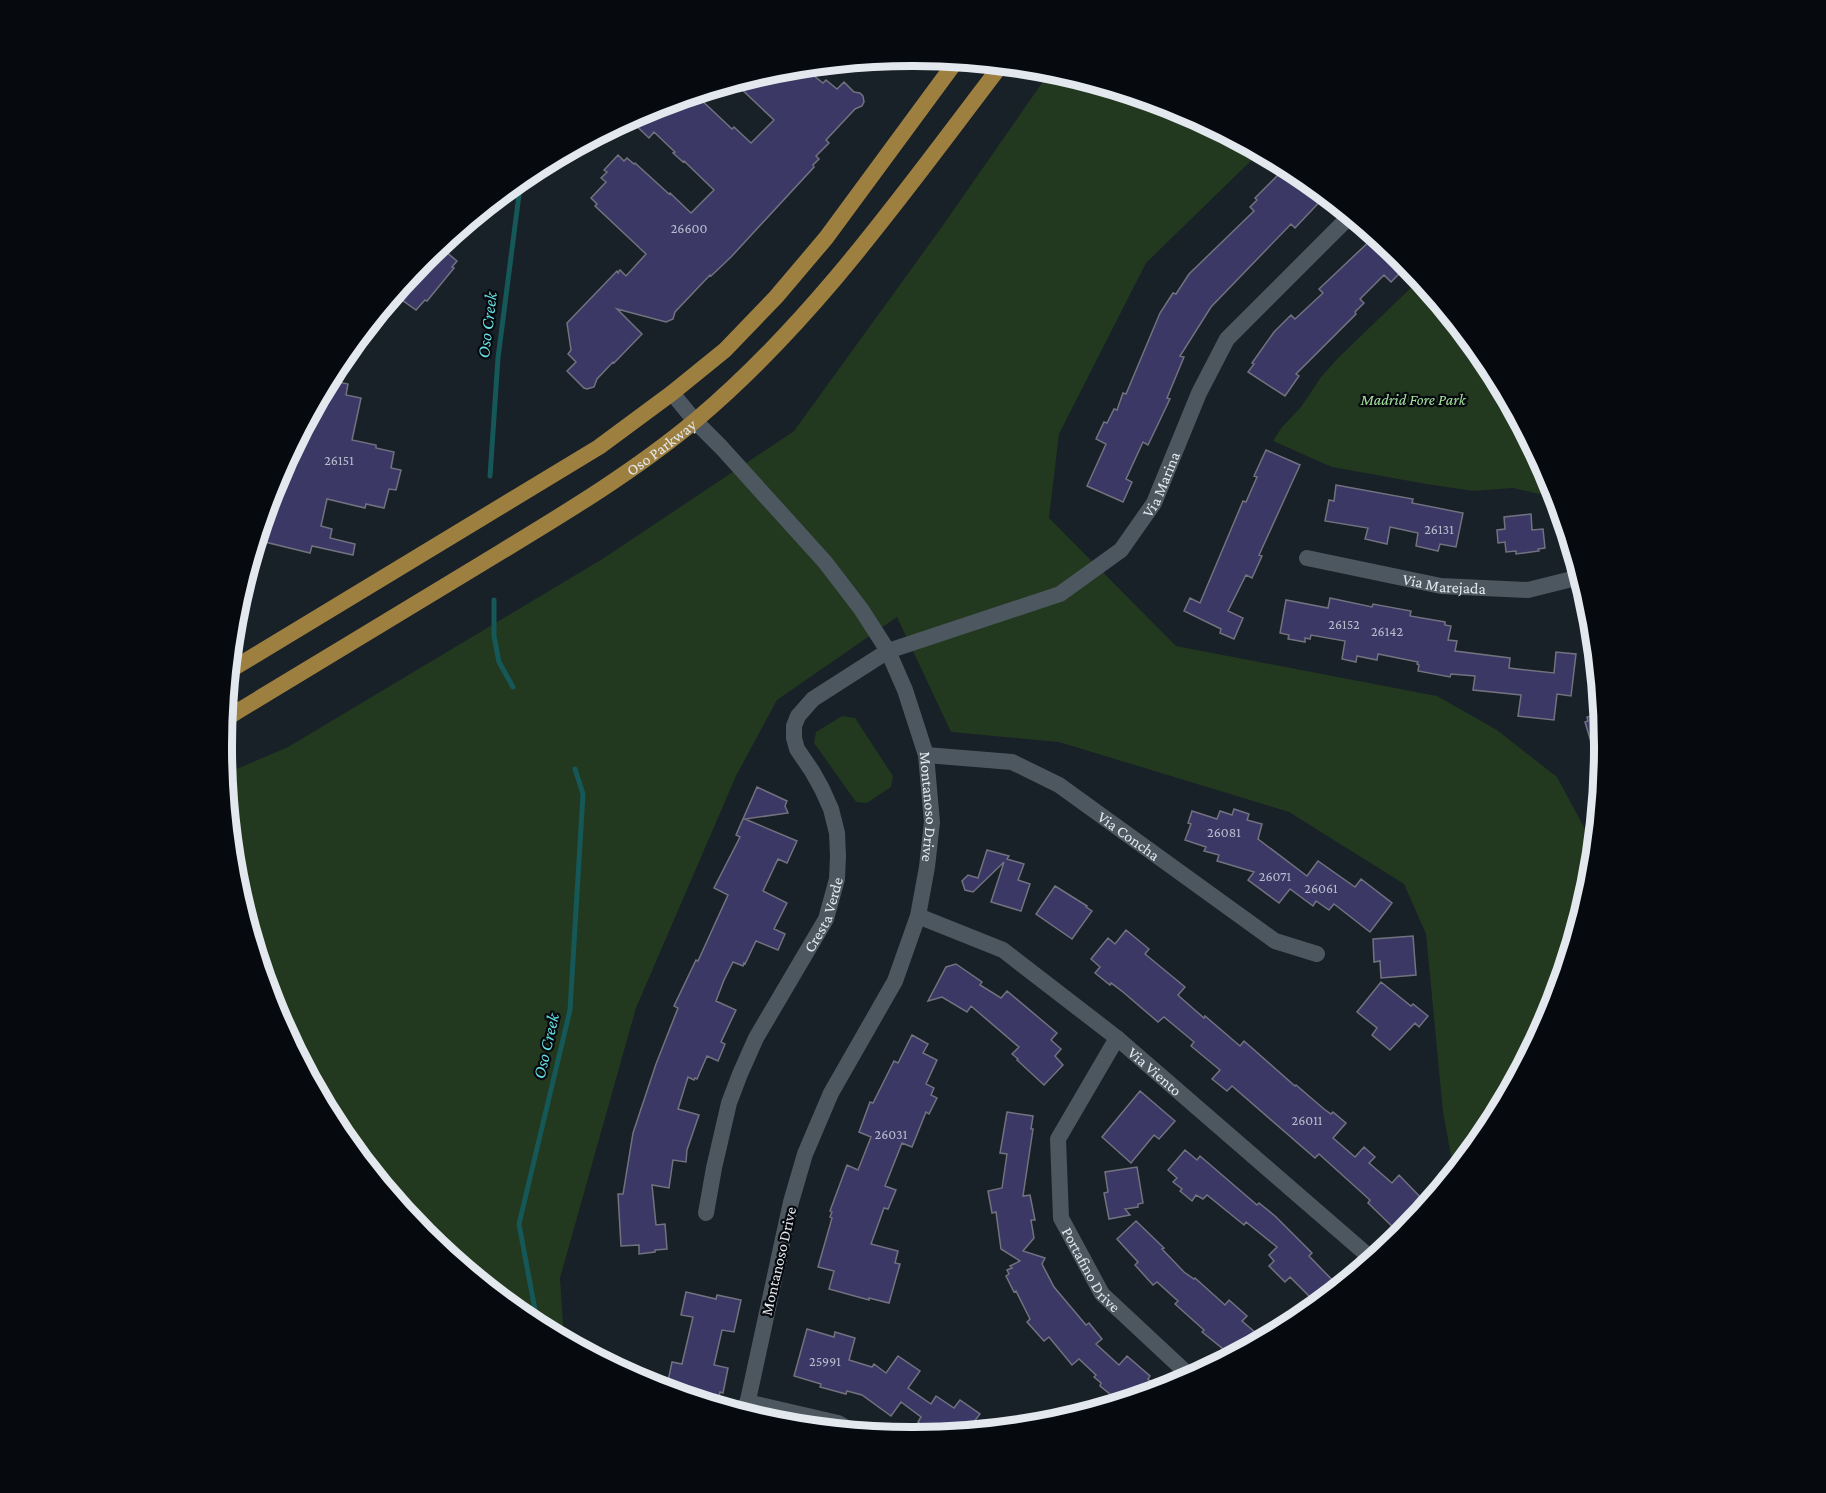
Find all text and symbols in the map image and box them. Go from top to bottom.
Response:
house number: 26600 [671,220,707,236]
water label: Oso Creek [473,290,501,359]
park label: Madrid Fore Park [1359,391,1467,408]
street label: Oso Parkway [623,415,700,479]
street label: Via Marina [1139,449,1183,520]
house number: 26151 [324,452,354,468]
house number: 26131 [1424,521,1454,537]
street label: Via Marejada [1401,570,1487,597]
house number: 26152 [1328,616,1360,632]
house number: 26142 [1371,623,1403,639]
street label: Montanoso Drive [917,751,940,863]
street label: Via Concha [1095,808,1163,864]
house number: 26081 [1207,824,1241,840]
house number: 26071 [1259,868,1292,884]
street label: Cresta Verde [800,875,846,955]
house number: 26061 [1304,880,1338,896]
water label: Oso Creek [529,1010,564,1081]
street label: Via Viento [1125,1044,1185,1099]
house number: 26011 [1292,1112,1323,1128]
house number: 26031 [875,1126,908,1142]
street label: Montanoso Drive [758,1205,799,1317]
street label: Portafino Drive [1059,1224,1124,1316]
house number: 25991 [809,1353,841,1369]

